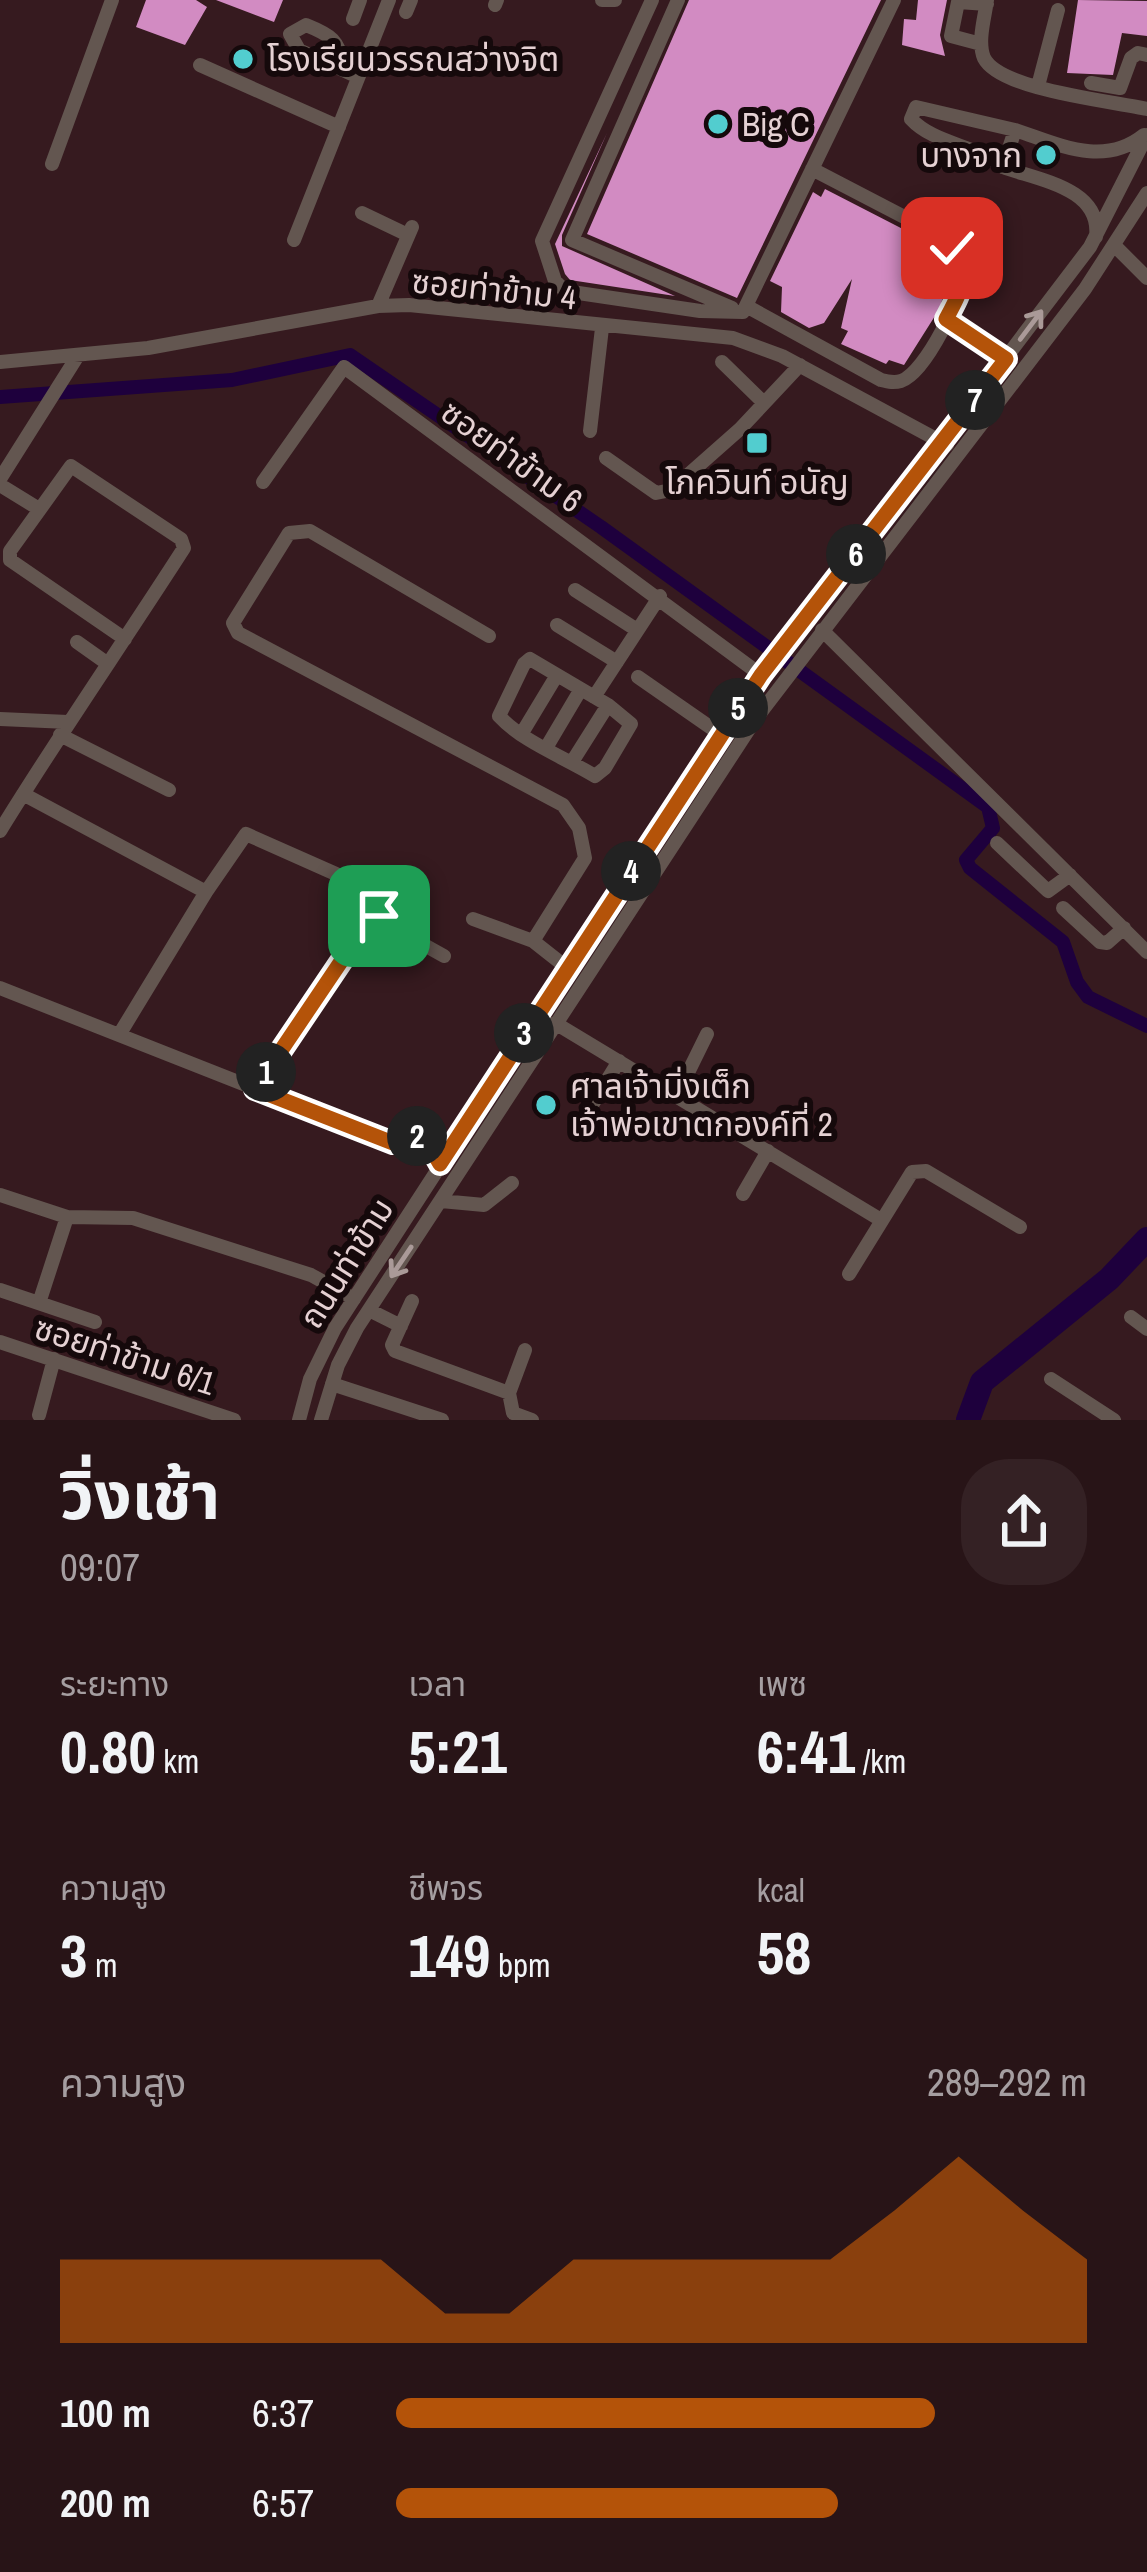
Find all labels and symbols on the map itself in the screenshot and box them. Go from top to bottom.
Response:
place label: โรงเรียนวรรณสว่างจิต [267,37,559,81]
marker: โรงเรียนวรรณสว่างจิต [230,46,256,72]
place label: Big C [742,102,810,146]
marker: Big C [705,111,731,137]
place label: บางจาก [920,133,1022,177]
marker: บางจาก [1033,142,1059,168]
pin [901,197,1003,299]
street label: ซอยท่าข้าม 4 [410,259,578,319]
one-way arrow [1018,310,1044,342]
pin: 7 [945,370,1005,430]
street label: ซอยท่าข้าม 6 [432,390,592,522]
marker: โภควินท์ อนัญ [744,430,770,456]
place label: โภควินท์ อนัญ [665,460,849,504]
pin: 6 [826,524,886,584]
pin: 5 [708,678,768,738]
pin: 4 [601,841,661,901]
pin [328,865,430,967]
pin: 3 [494,1003,554,1063]
pin: 1 [236,1042,296,1102]
place label: ศาลเจ้ามิ่งเต็ก เจ้าพ่อเขาตกองค์ที่ 2 [570,1064,833,1146]
marker: ศาลเจ้ามิ่งเต็ก เจ้าพ่อเขาตกองค์ที่ 2 [533,1092,559,1118]
pin: 2 [387,1106,447,1166]
street label: ถนนท่าข้าม [289,1190,403,1336]
one-way arrow [389,1244,414,1278]
street label: ซอยท่าข้าม 6/1 [29,1305,221,1405]

